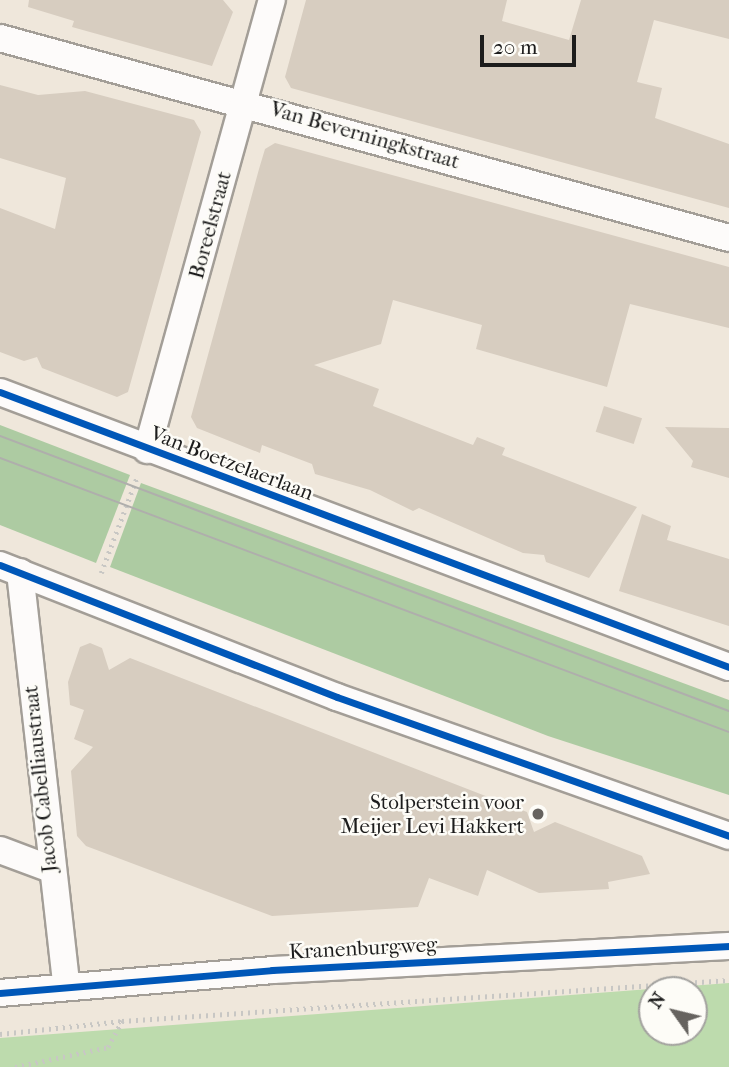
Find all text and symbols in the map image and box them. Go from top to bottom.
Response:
scale bar [484,21,580,65]
text: 20 m [493,35,537,59]
street label: Van Beverningkstraat [267,96,463,174]
street label: Boreelstraat [184,168,236,282]
street label: Van Boetzelaerlaan [147,420,317,506]
street label: Jacob Cabelliaustraat [18,684,62,874]
place label: Stolperstein voor Meijer Levi Hakkert [341,789,524,839]
marker: Stolperstein voor Meijer Levi Hakkert [530,806,546,822]
street label: Kranenburgweg [288,932,438,964]
north arrow [638,976,708,1046]
text: N [644,988,670,1013]

